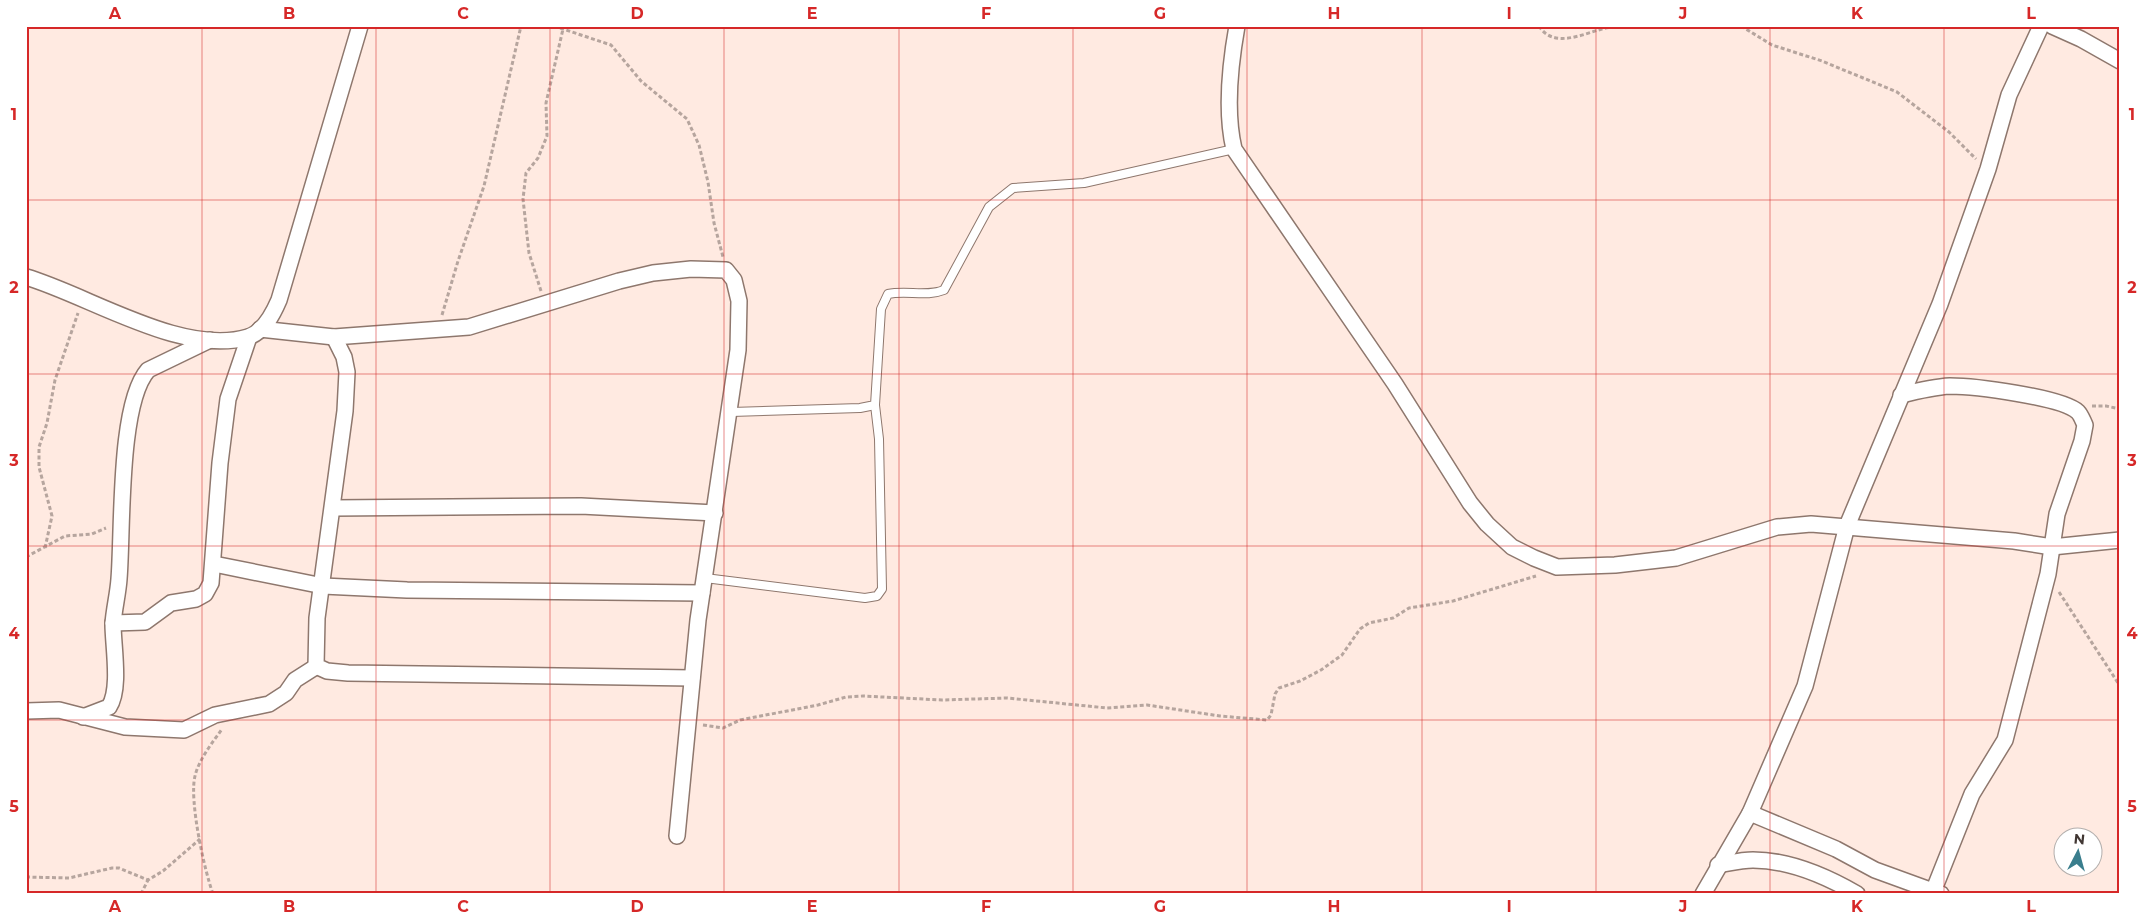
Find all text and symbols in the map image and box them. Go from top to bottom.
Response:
text: A [108,4,122,23]
text: B [283,4,295,23]
text: C [457,4,469,23]
text: D [630,4,644,23]
text: E [807,4,817,23]
text: F [981,4,991,23]
text: G [1154,4,1166,23]
text: H [1328,4,1340,23]
text: I [1506,4,1512,23]
text: J [1678,4,1687,23]
text: K [1851,4,1864,23]
text: L [2026,4,2036,23]
text: 1 [11,105,17,124]
text: 1 [2129,105,2135,124]
text: 2 [9,278,19,297]
text: 2 [2127,278,2137,297]
text: 3 [8,451,19,470]
text: 3 [2126,451,2137,470]
text: 4 [8,624,20,643]
text: 4 [2126,624,2138,643]
text: 5 [9,797,19,816]
text: 5 [2127,797,2137,816]
north arrow [2054,828,2104,878]
text: N [2073,830,2086,849]
text: A [108,897,122,916]
text: B [283,897,295,916]
text: C [457,897,469,916]
text: D [630,897,644,916]
text: E [807,897,817,916]
text: F [981,897,991,916]
text: G [1154,897,1166,916]
text: H [1328,897,1340,916]
text: I [1506,897,1512,916]
text: J [1678,897,1687,916]
text: K [1851,897,1864,916]
text: L [2026,897,2036,916]

